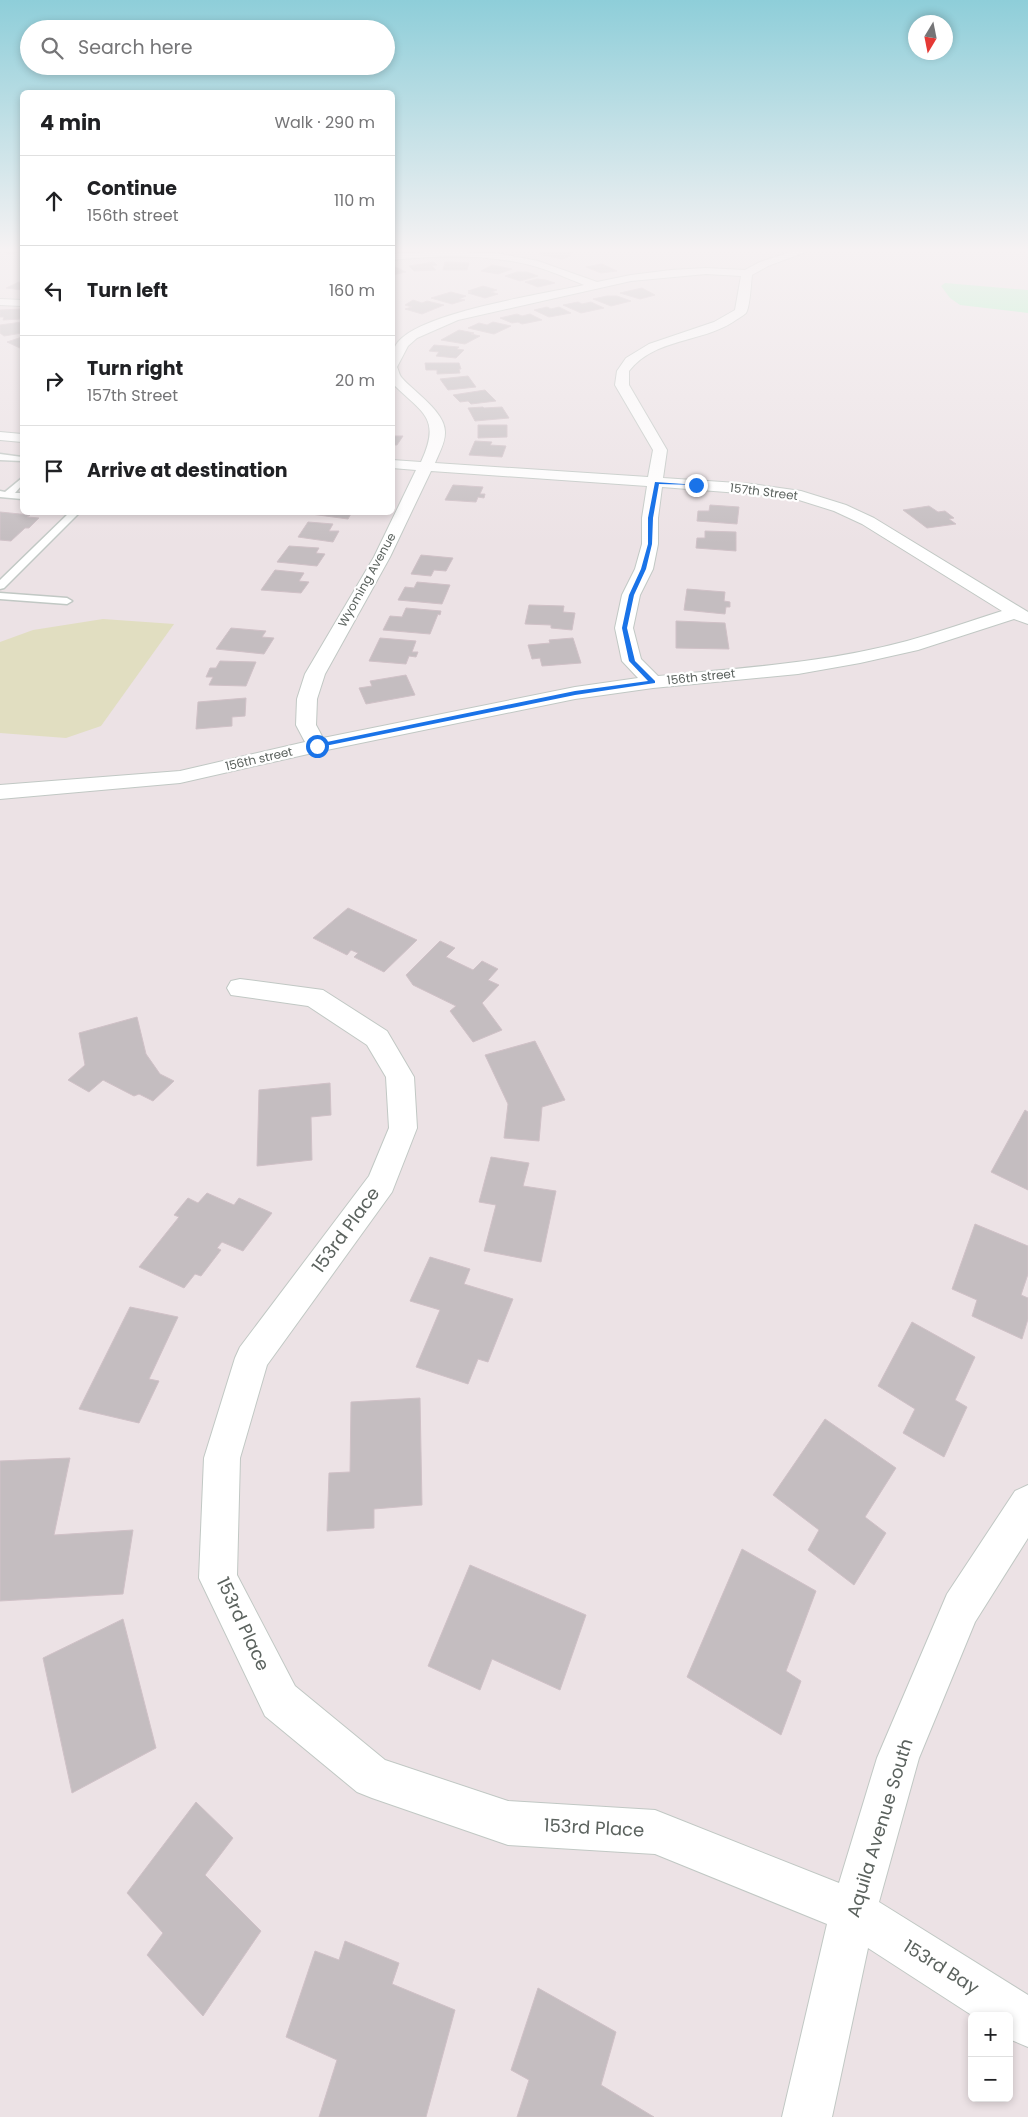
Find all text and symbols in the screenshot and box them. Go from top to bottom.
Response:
north arrow [908,15,953,60]
search box [20,20,395,75]
icon: search [38,34,66,62]
text: Search here [78,34,192,61]
text: 4 min [40,108,101,137]
text: Walk · 290 m [274,111,375,134]
text: Continue [87,175,177,202]
icon: ahead [40,187,68,215]
text: 110 m [334,189,375,212]
text: 156th street [87,204,178,227]
icon: left [40,277,68,305]
text: Turn left [87,277,168,304]
text: 160 m [329,279,375,302]
text: Turn right [87,355,183,382]
icon: right [40,367,68,395]
text: 20 m [335,369,375,392]
text: 157th Street [87,384,178,407]
icon: arrive [40,457,68,485]
text: Arrive at destination [87,457,288,484]
route end [685,474,708,497]
street label: 157th Street [729,479,799,504]
street label: Wyoming Avenue [334,529,400,630]
street label: 156th street [666,664,736,689]
route start [306,735,329,758]
street label: 156th street [224,743,294,775]
street label: 153rd Place [306,1182,385,1278]
street label: 153rd Place [211,1573,276,1675]
street label: Aquila Avenue South [840,1735,919,1920]
street label: 153rd Place [543,1812,645,1843]
street label: 153rd Bay [899,1934,984,2000]
map controls [968,2012,1013,2102]
button: + [968,2012,1013,2057]
button: − [968,2057,1013,2102]

